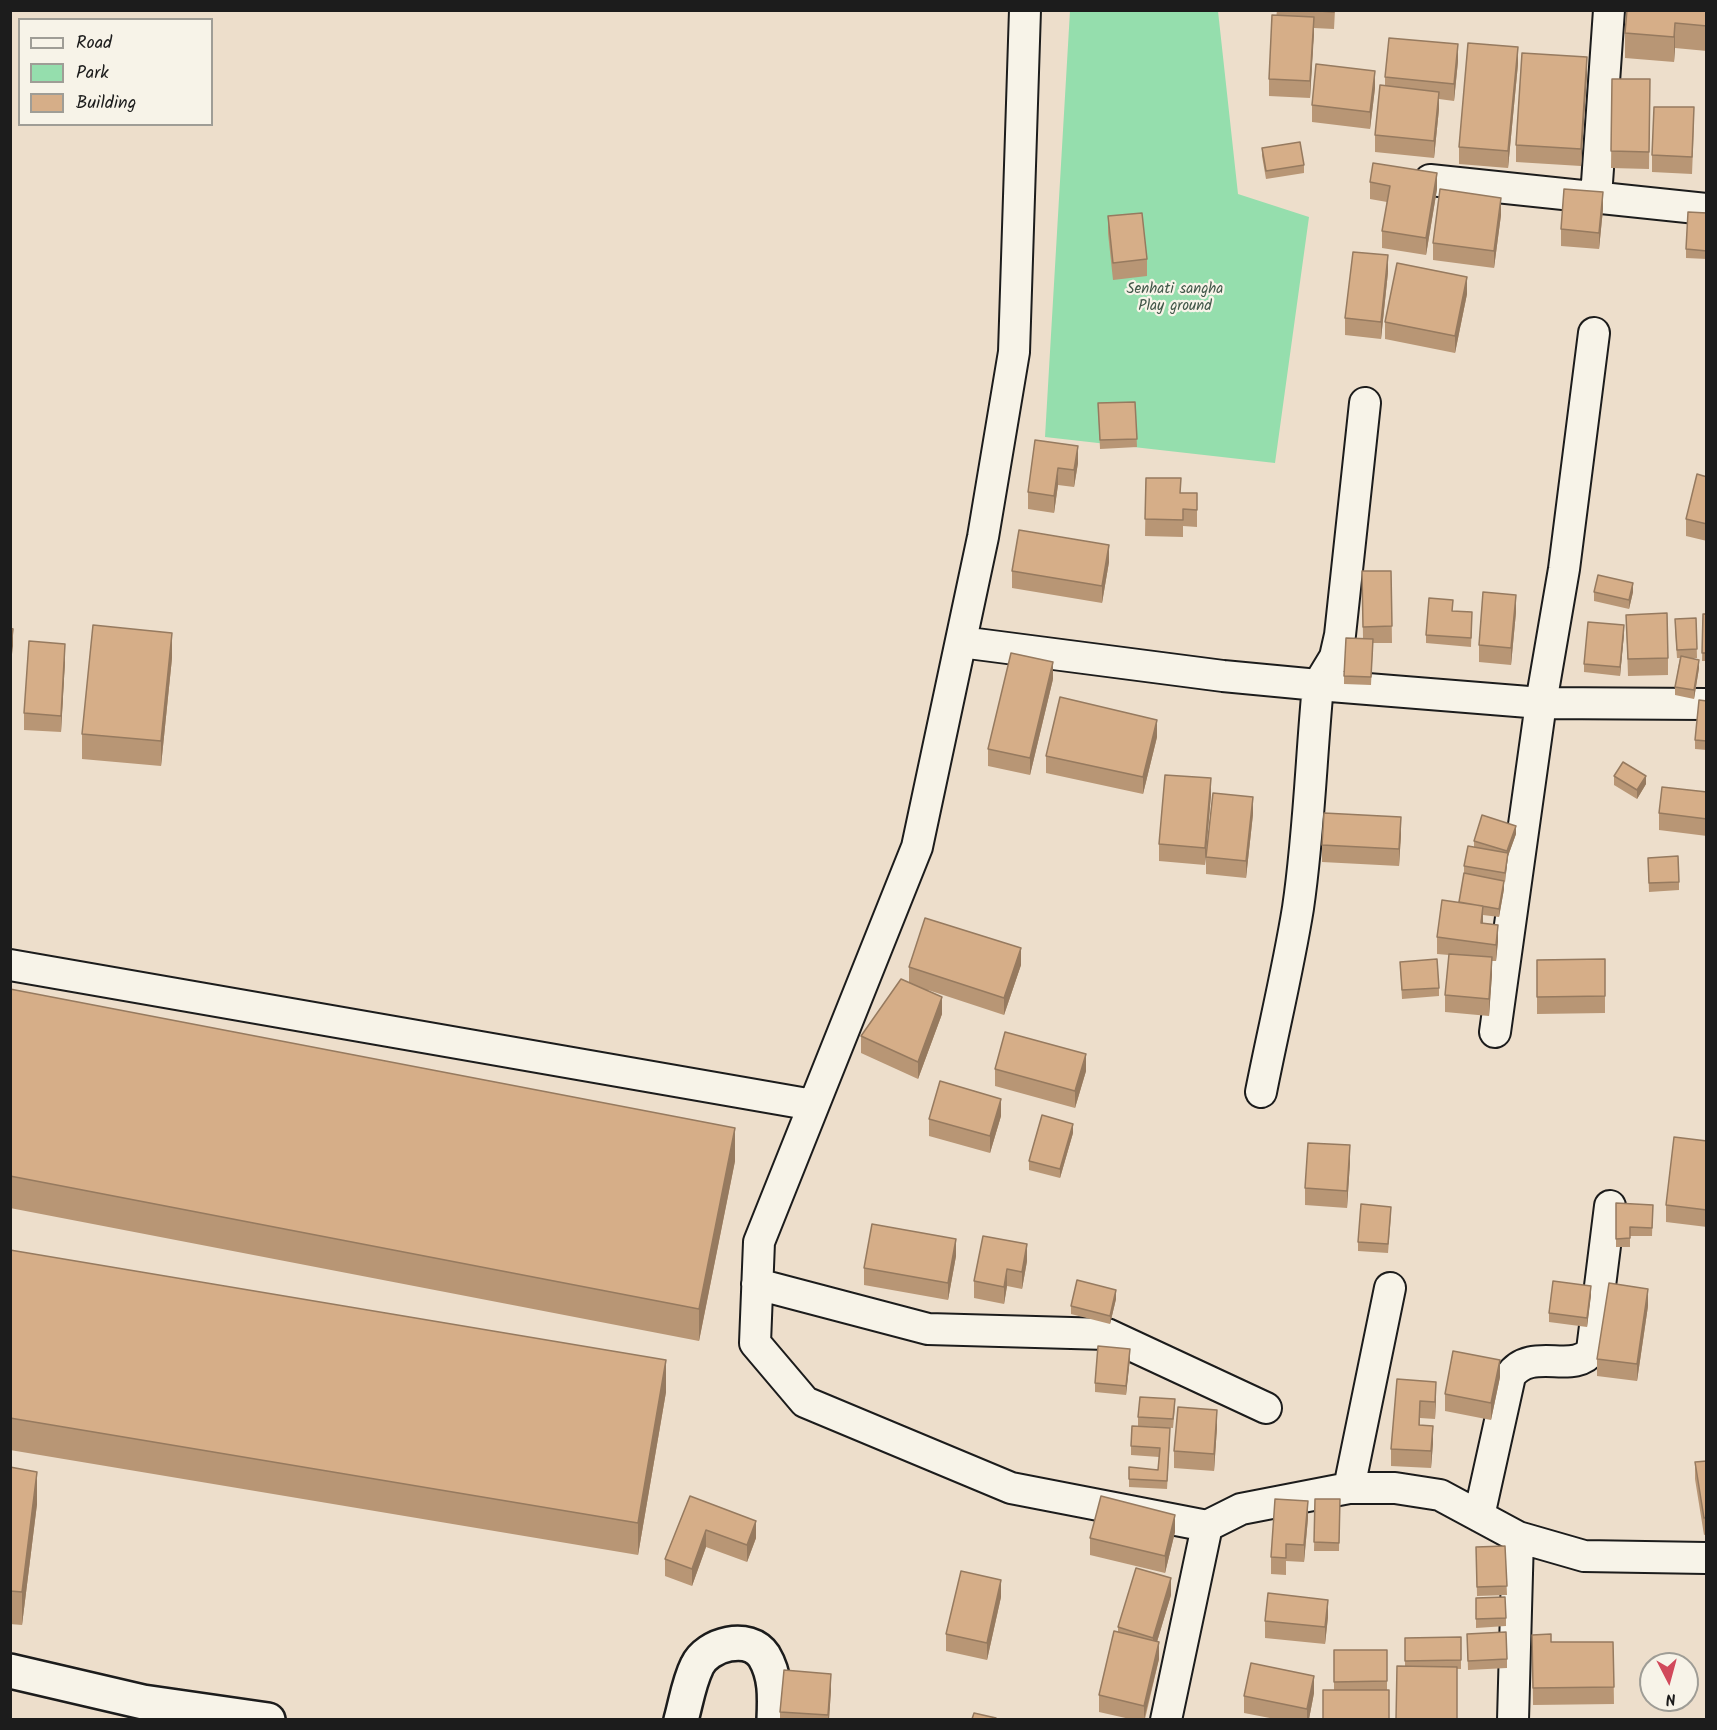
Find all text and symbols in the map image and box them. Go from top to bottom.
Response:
legend [18,18,213,126]
text: Road [76,29,112,58]
text: Park [76,59,109,88]
text: Building [76,89,136,118]
park label: Senhati sangha Play ground [1127,281,1223,316]
north arrow [1639,1652,1699,1712]
text: N [1664,1685,1677,1711]

